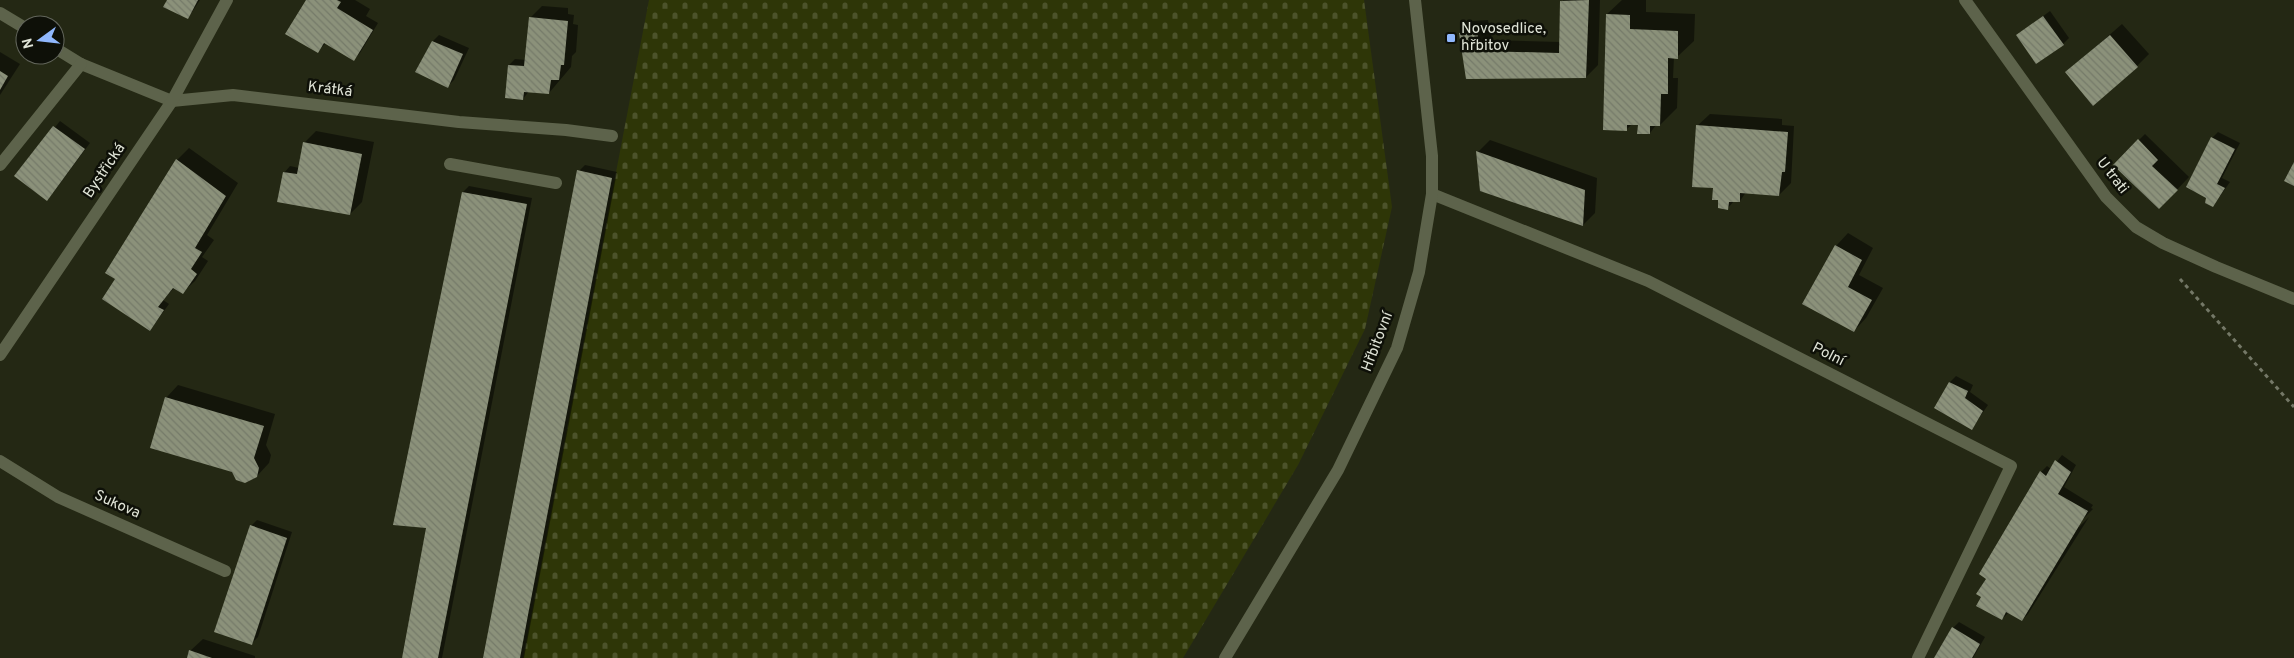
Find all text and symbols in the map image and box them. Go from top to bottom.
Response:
north arrow [15,15,65,65]
place label: Novosedlice, hřbitov [1461,20,1546,56]
marker: Novosedlice, hřbitov [1445,32,1457,44]
text: N [19,36,38,50]
street label: Krátká [307,78,354,102]
street label: Bystřická [80,140,130,202]
street label: U trati [2092,154,2132,198]
street label: Hřbitovní [1358,308,1398,375]
street label: Polní [1809,339,1849,372]
street label: Sukova [91,486,143,524]

